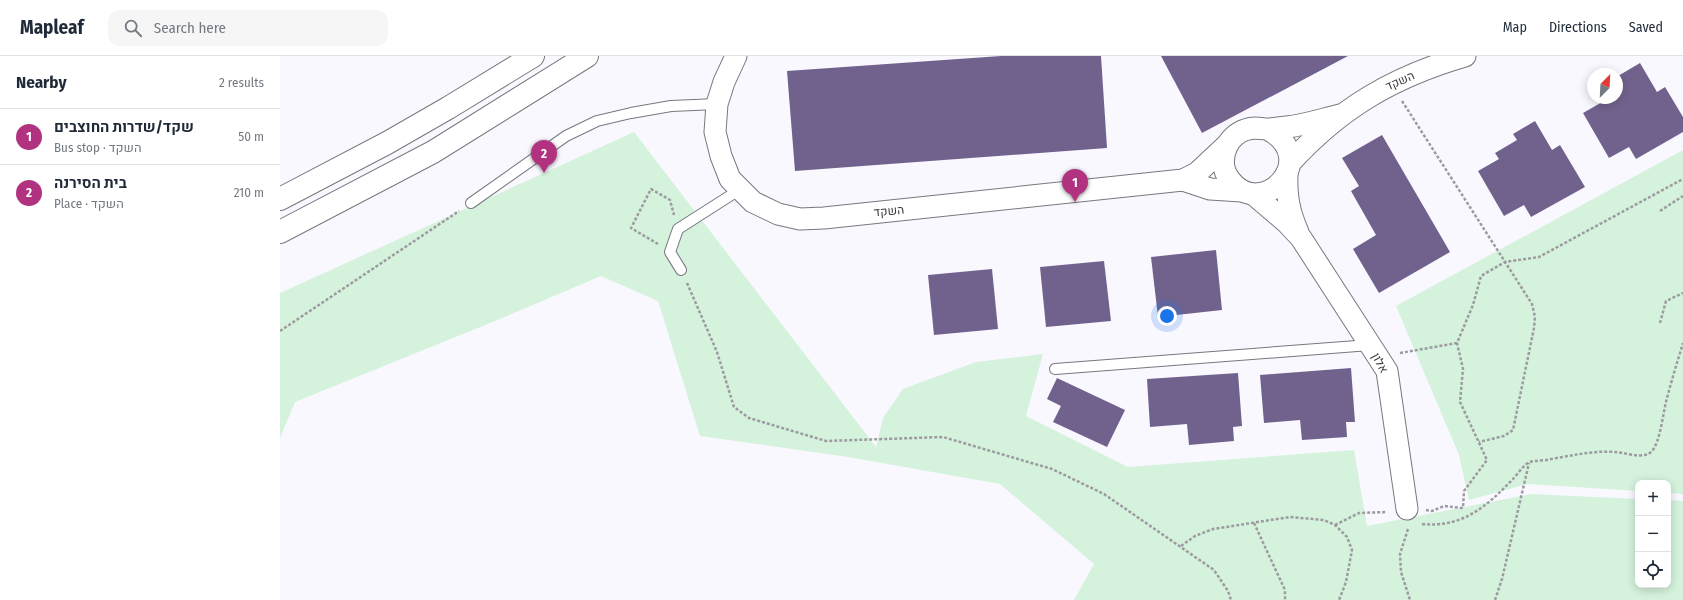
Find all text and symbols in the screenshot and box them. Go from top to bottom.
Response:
search box [108,10,388,46]
text: Mapleaf [20,16,84,39]
icon: search [122,17,144,39]
text: Search here [154,19,226,37]
text: Map [1503,19,1527,36]
text: Directions [1549,19,1607,36]
text: Saved [1629,19,1663,36]
street label: השקד [1383,68,1417,94]
north arrow [1587,68,1623,104]
text: Nearby [16,72,67,93]
text: 2 results [219,75,264,90]
text: שקד/שדרות החוצבים [54,118,194,136]
text: 1 [26,129,32,144]
text: 50 m [238,129,264,144]
text: Bus stop · השקד [54,140,142,155]
pin: 2 [531,140,557,173]
pin: 1 [1062,169,1088,202]
text: בית הסירנה [54,174,127,192]
text: 2 [26,185,32,200]
text: 210 m [234,185,264,200]
text: Place · השקד [54,196,124,211]
street label: השקד [873,202,905,220]
your location [1157,306,1177,326]
street label: אלון [1369,351,1391,376]
map controls [1635,480,1671,588]
button: + [1635,480,1671,516]
button: − [1635,516,1671,552]
button: locate [1635,552,1671,588]

